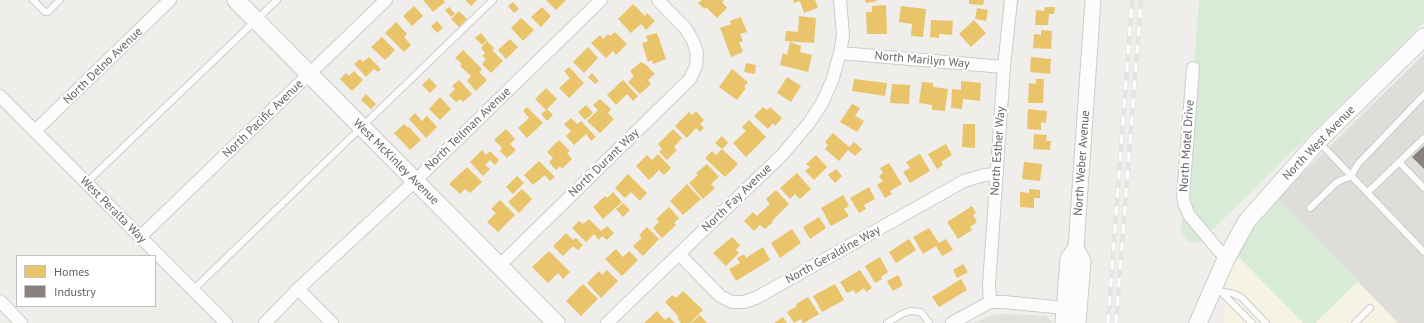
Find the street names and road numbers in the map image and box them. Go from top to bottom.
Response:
street label: North Delno Avenue [61,25,145,107]
street label: North Marilyn Way [874,49,970,71]
street label: North Pacific Avenue [220,77,306,161]
street label: North Teilman Avenue [422,84,514,174]
street label: North Motel Drive [1177,99,1197,193]
street label: North West Avenue [1280,103,1358,183]
street label: North Esther Way [988,106,1008,196]
street label: North Weber Avenue [1071,110,1093,216]
street label: West McKinley Avenue [350,116,442,208]
street label: North Durant Way [566,126,642,200]
street label: North Fay Avenue [699,161,775,235]
street label: West Peralta Way [77,174,149,246]
street label: North Geraldine Way [783,223,883,287]

